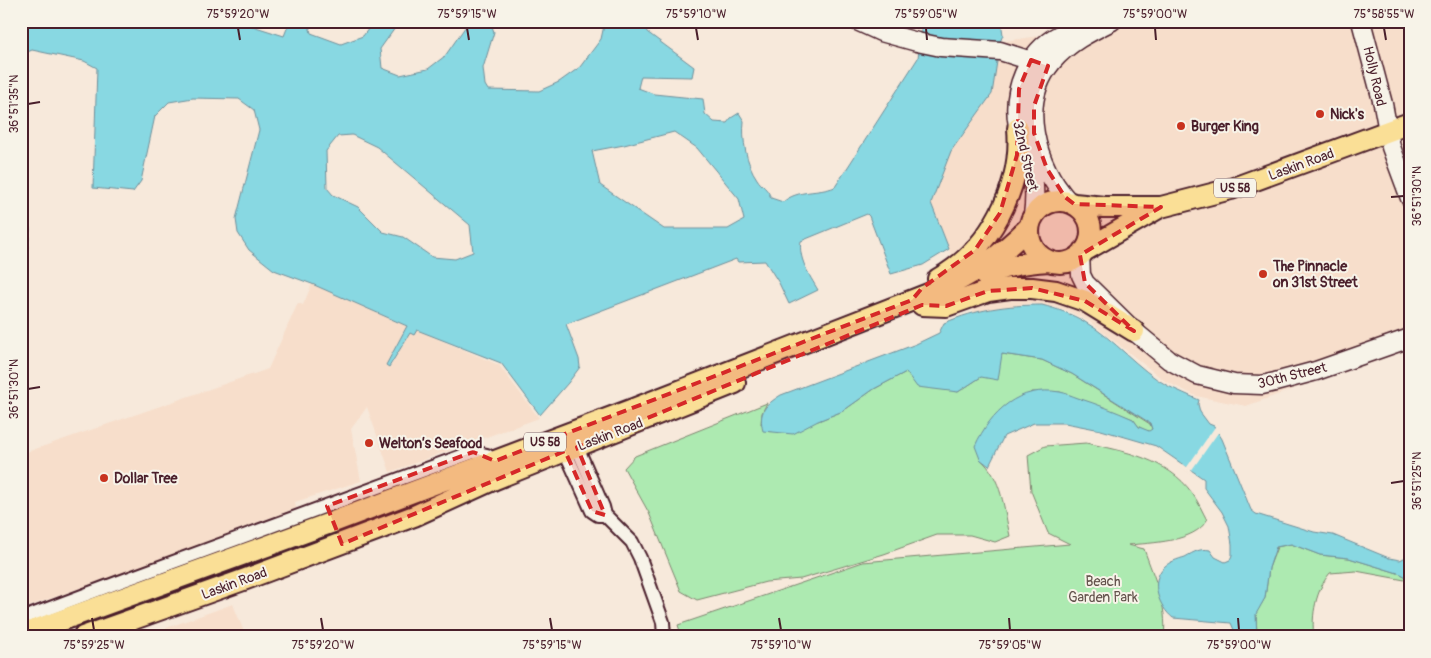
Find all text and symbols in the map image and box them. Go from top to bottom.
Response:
text: 75°59'20"W [206,7,270,22]
text: 75°59'15"W [437,7,497,22]
text: 75°59'10"W [665,7,727,22]
text: 75°59'05"W [895,7,958,22]
text: 75°59'00"W [1123,7,1187,22]
text: 75°58'55"W [1353,7,1415,22]
street label: Holly Road [1359,44,1390,108]
text: 36°51'35"N [7,75,22,133]
place label: Nick's [1330,106,1365,123]
marker: Nick's [1314,108,1326,120]
place label: Burger King [1191,118,1259,135]
street label: 32nd Street [1009,119,1042,193]
marker: Burger King [1175,120,1187,132]
street label: Laskin Road [1266,145,1337,184]
text: 36°51'30"N [1410,166,1425,226]
road number: US 58 [1214,178,1256,198]
place label: The Pinnacle on 31st Street [1272,258,1358,291]
marker: The Pinnacle on 31st Street [1257,268,1269,280]
text: 36°51'30"N [7,359,22,419]
street label: 30th Street [1256,359,1329,392]
street label: Laskin Road [575,414,645,455]
road number: US 58 [524,432,566,452]
place label: Welton’s Seafood [379,435,483,452]
marker: Welton’s Seafood [363,437,375,449]
text: 36°51'25"N [1410,452,1425,510]
place label: Dollar Tree [114,470,178,487]
marker: Dollar Tree [98,472,110,484]
street label: Laskin Road [199,564,270,603]
park label: Beach Garden Park [1068,573,1138,606]
text: 75°59'25"W [63,638,125,653]
text: 75°59'20"W [291,638,355,653]
text: 75°59'15"W [522,638,582,653]
text: 75°59'10"W [750,638,812,653]
text: 75°59'05"W [979,638,1042,653]
text: 75°59'00"W [1207,638,1271,653]

